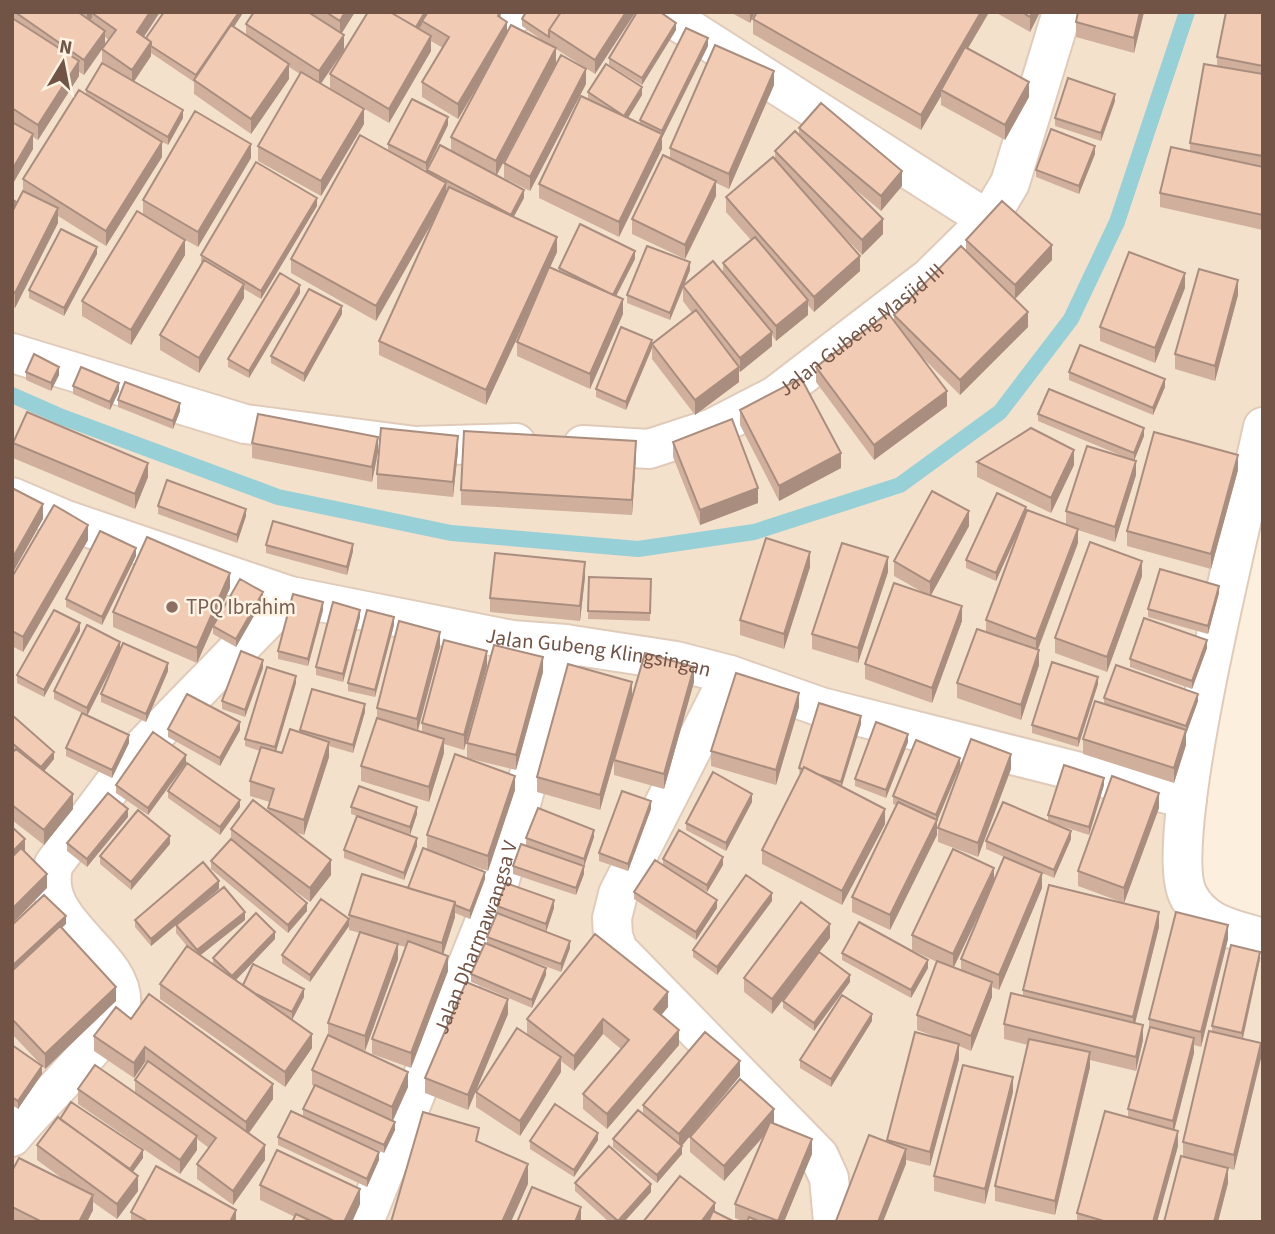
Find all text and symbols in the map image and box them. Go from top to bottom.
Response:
north arrow [28,28,98,98]
text: N [57,33,74,62]
street label: Jalan Gubeng Masjid III [772,256,951,403]
place label: TPQ Ibrahim [186,592,296,622]
marker: TPQ Ibrahim [164,599,180,615]
street label: Jalan Gubeng Klingsingan [483,620,714,685]
street label: Jalan Dharmawangsa V [426,837,525,1039]

